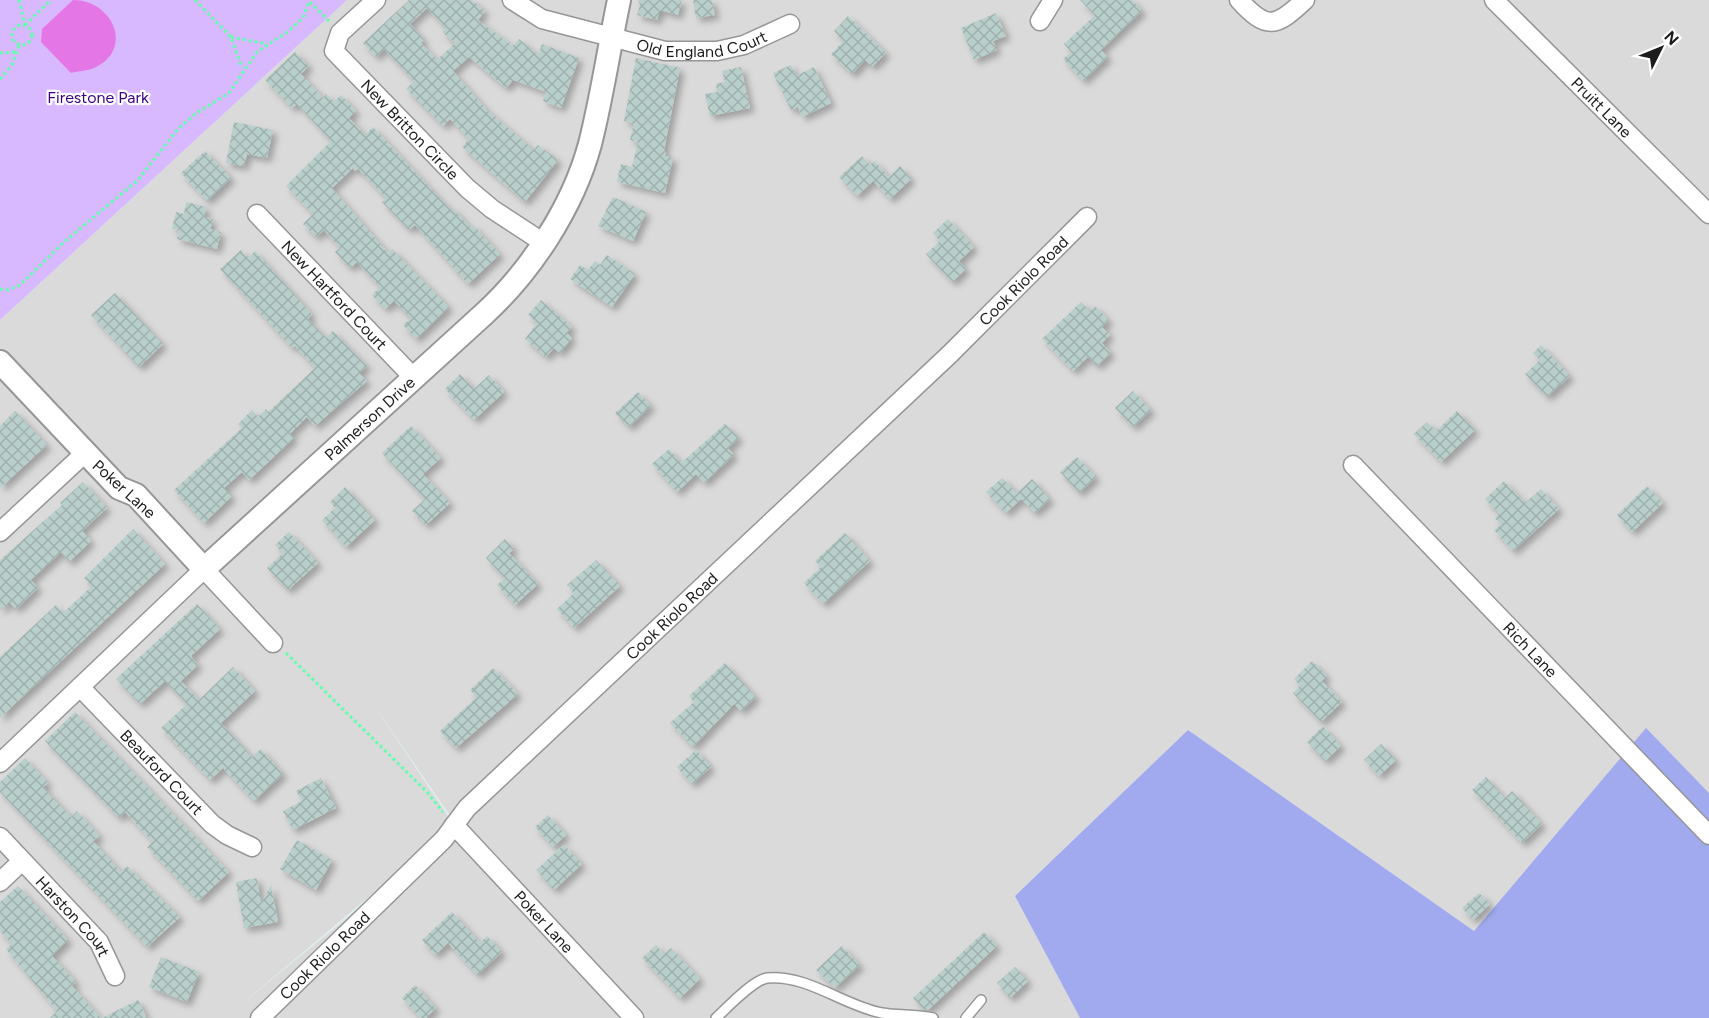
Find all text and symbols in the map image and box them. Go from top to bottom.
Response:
north arrow [1631,18,1691,78]
street label: Old England Court [635,26,770,61]
text: N [1660,27,1683,49]
street label: Pruitt Lane [1568,73,1636,141]
street label: New Britton Circle [357,75,463,184]
park label: Firestone Park [47,88,149,107]
street label: Cook Riolo Road [975,232,1072,329]
street label: New Hartford Court [278,236,391,354]
street label: Palmerson Drive [320,372,419,464]
street label: Poker Lane [89,456,160,522]
street label: Cook Riolo Road [622,568,721,663]
street label: Rich Lane [1500,618,1562,681]
street label: Beauford Court [117,725,207,818]
street label: Harston Court [32,872,114,960]
street label: Poker Lane [510,886,578,957]
street label: Cook Riolo Road [275,907,374,1003]

